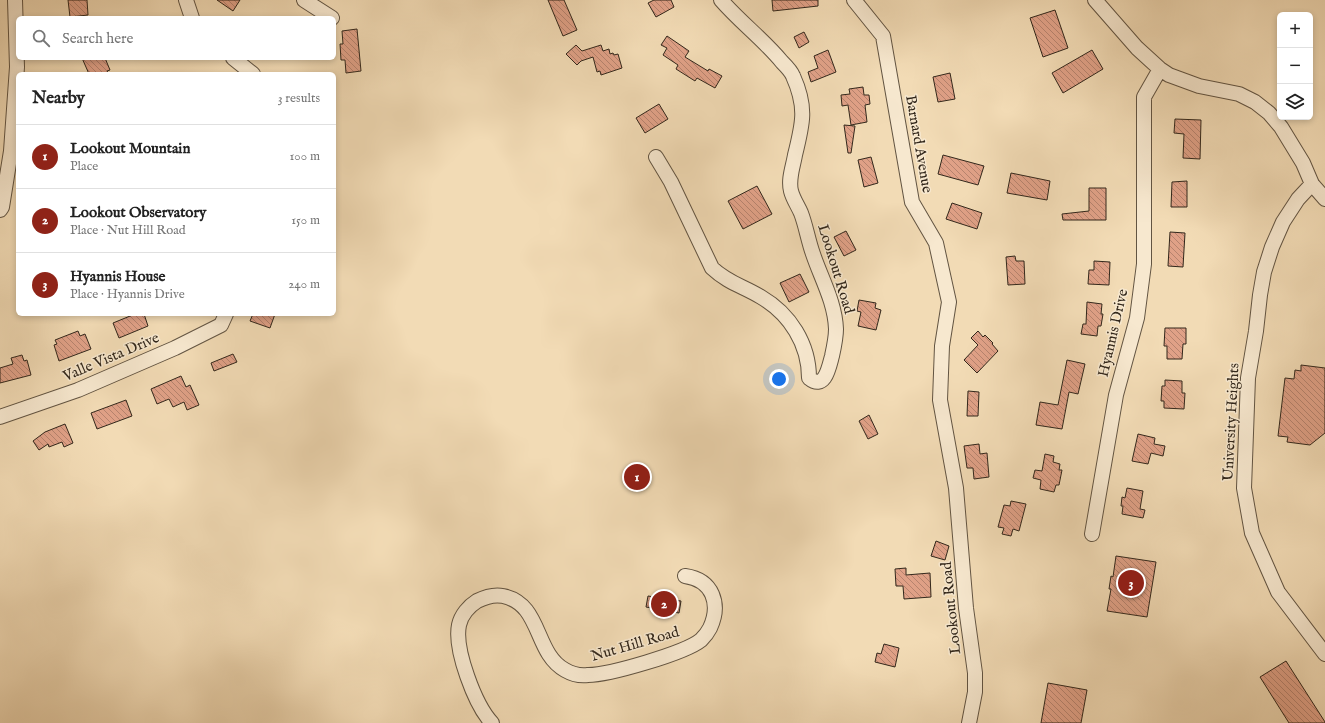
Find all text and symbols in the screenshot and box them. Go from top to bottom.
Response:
map controls [1277,12,1313,120]
button: + [1277,12,1313,48]
search box [16,16,336,60]
icon: search [30,27,52,49]
text: Search here [62,29,133,48]
button: − [1277,48,1313,84]
button: layers [1277,84,1313,120]
text: Nearby [32,88,85,109]
text: 3 results [278,90,320,107]
street label: Barnard Avenue [901,94,937,195]
text: Lookout Mountain [70,139,190,158]
text: 1 [43,148,47,165]
text: 100 m [290,148,320,165]
text: Place [70,158,98,175]
text: Lookout Observatory [70,203,206,222]
text: 2 [42,212,48,229]
text: 150 m [291,212,320,229]
text: Place · Nut Hill Road [70,222,186,239]
street label: Lookout Road [813,222,859,317]
text: Hyannis House [70,267,165,286]
text: 3 [43,276,47,293]
text: 240 m [288,276,320,293]
text: Place · Hyannis Drive [70,286,185,303]
street label: Hyannis Drive [1094,287,1132,379]
street label: Valle Vista Drive [59,328,162,386]
street label: University Heights [1218,362,1244,482]
your location [769,369,789,389]
pin: 1 [624,462,650,492]
street label: Lookout Road [937,560,965,655]
pin: 3 [1118,568,1144,598]
pin: 2 [651,589,677,619]
street label: Nut Hill Road [589,622,682,666]

